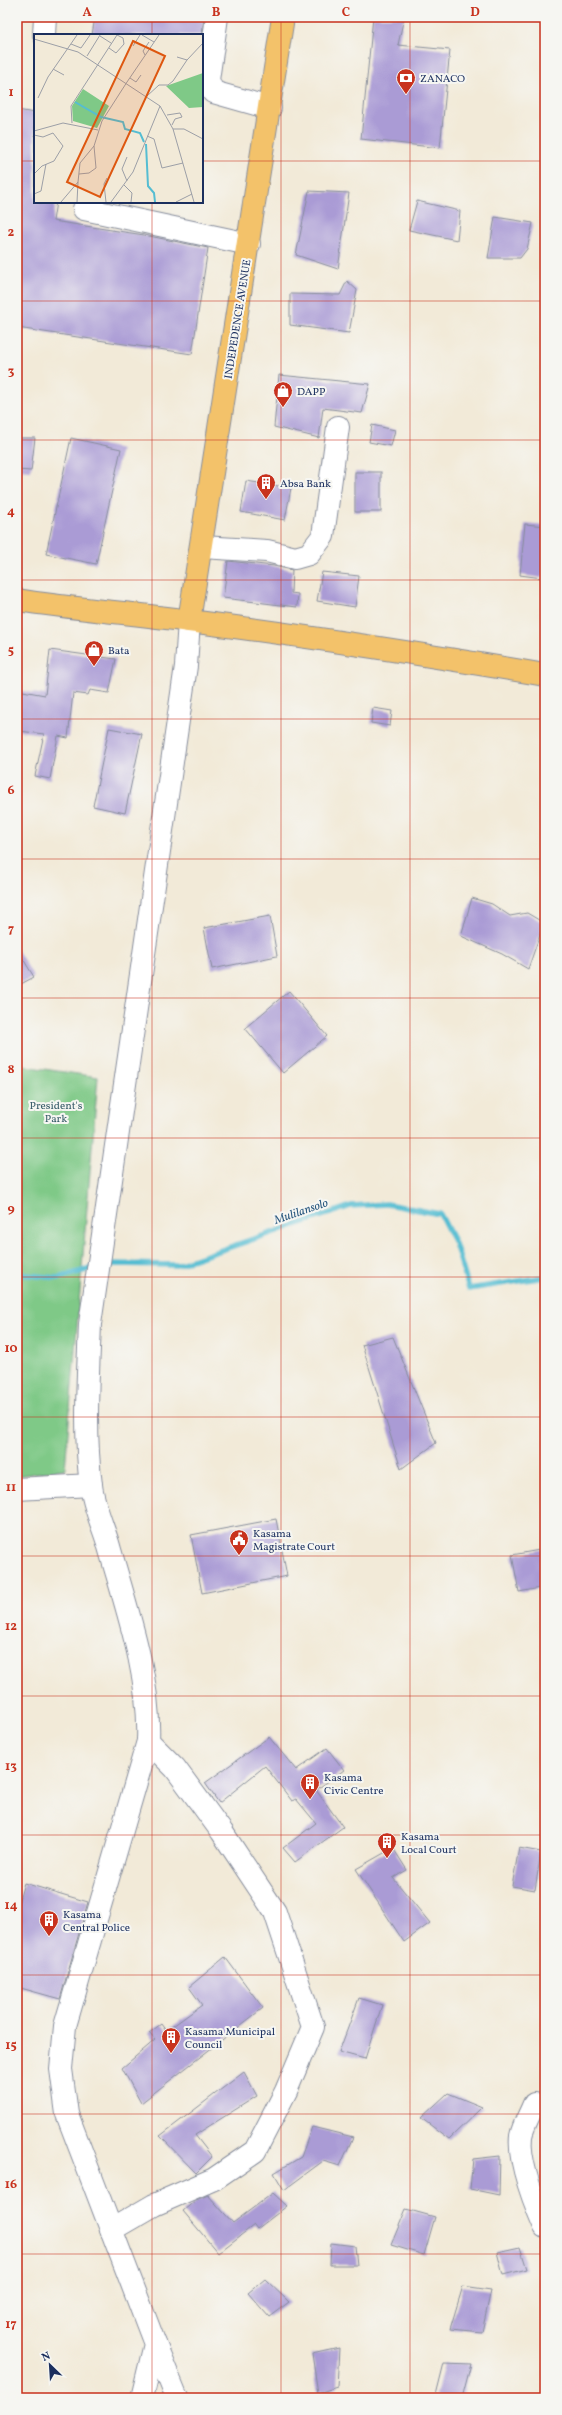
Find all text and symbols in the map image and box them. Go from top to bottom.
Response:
text: A [82,4,92,22]
text: B [212,4,221,22]
text: C [342,4,350,22]
text: D [470,4,480,22]
inset map [34,34,203,203]
bank icon: ZANACO [395,67,417,95]
place label: ZANACO [420,72,465,87]
text: 1 [8,84,14,102]
text: 2 [8,224,15,242]
street label: INDEPEDENCE AVENUE [222,258,255,380]
text: 3 [8,363,15,381]
shop icon: DAPP [272,380,294,408]
place label: DAPP [297,385,325,400]
building icon: Absa Bank [255,472,277,500]
place label: Absa Bank [280,477,331,492]
text: 4 [7,503,15,521]
shop icon: Bata [83,639,105,667]
text: 5 [8,642,14,660]
place label: Bata [108,644,130,659]
text: 6 [7,782,15,800]
text: 7 [8,921,14,939]
text: 8 [7,1061,15,1079]
park label: President's Park [30,1099,83,1127]
water label: Mulilansolo [271,1195,331,1229]
text: 9 [7,1200,15,1218]
text: 10 [4,1340,18,1358]
text: 11 [6,1479,16,1497]
place label: Kasama Magistrate Court [253,1527,335,1555]
public building icon: Kasama Magistrate Court [228,1528,250,1556]
text: 12 [5,1618,17,1636]
text: 13 [5,1758,17,1776]
place label: Kasama Civic Centre [324,1771,383,1799]
building icon: Kasama Civic Centre [299,1772,321,1800]
place label: Kasama Local Court [401,1830,457,1858]
building icon: Kasama Local Court [376,1831,398,1859]
text: 14 [4,1897,18,1915]
place label: Kasama Central Police [63,1908,130,1936]
building icon: Kasama Central Police [38,1909,60,1937]
place label: Kasama Municipal Council [185,2025,275,2053]
building icon: Kasama Municipal Council [160,2026,182,2054]
text: 15 [5,2037,17,2055]
text: 16 [5,2176,17,2194]
text: 17 [5,2316,17,2334]
north arrow [30,2345,70,2385]
text: N [40,2349,53,2366]

